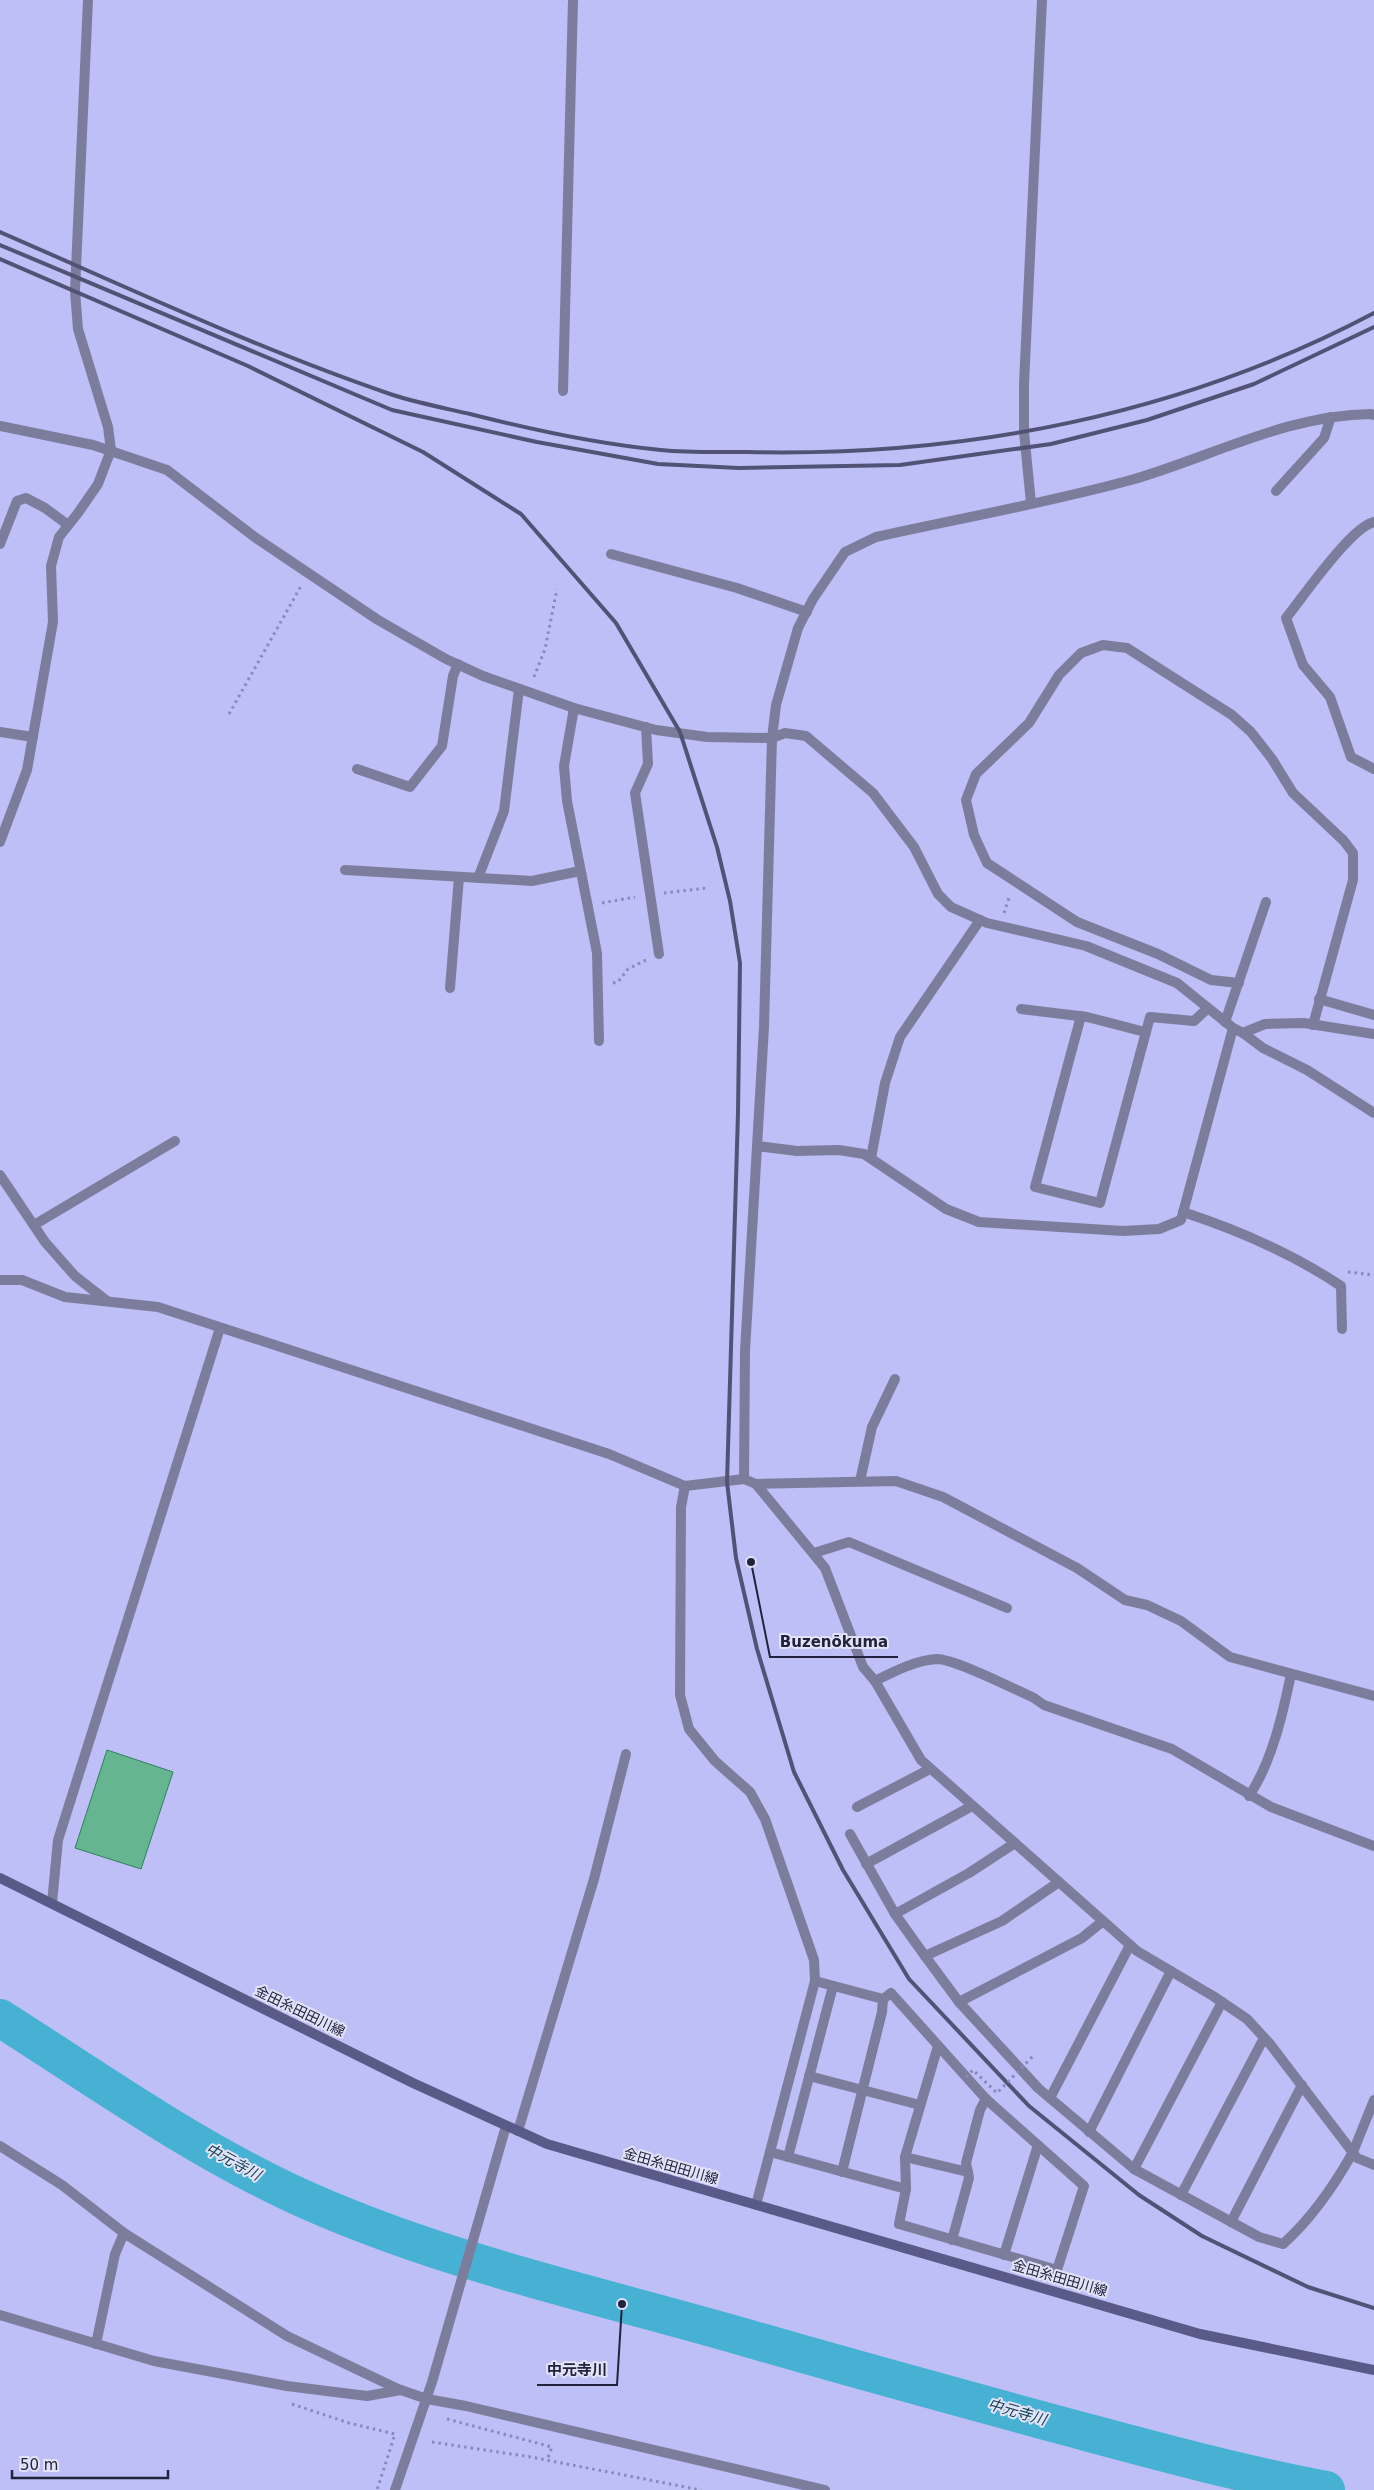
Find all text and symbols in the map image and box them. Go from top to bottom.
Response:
callout: Buzenōkuma [770,1627,898,1657]
text: Buzenōkuma [780,1633,888,1651]
street label: 金田糸田田川線 [252,1982,348,2040]
water label: 中元寺川 [202,2140,265,2185]
street label: 金田糸田田川線 [622,2145,720,2187]
street label: 金田糸田田川線 [1011,2257,1109,2299]
callout: 中元寺川 [537,2355,617,2385]
text: 中元寺川 [547,2361,607,2379]
water label: 中元寺川 [986,2395,1050,2429]
scale bar [12,2448,169,2480]
text: 50 m [20,2456,58,2474]

